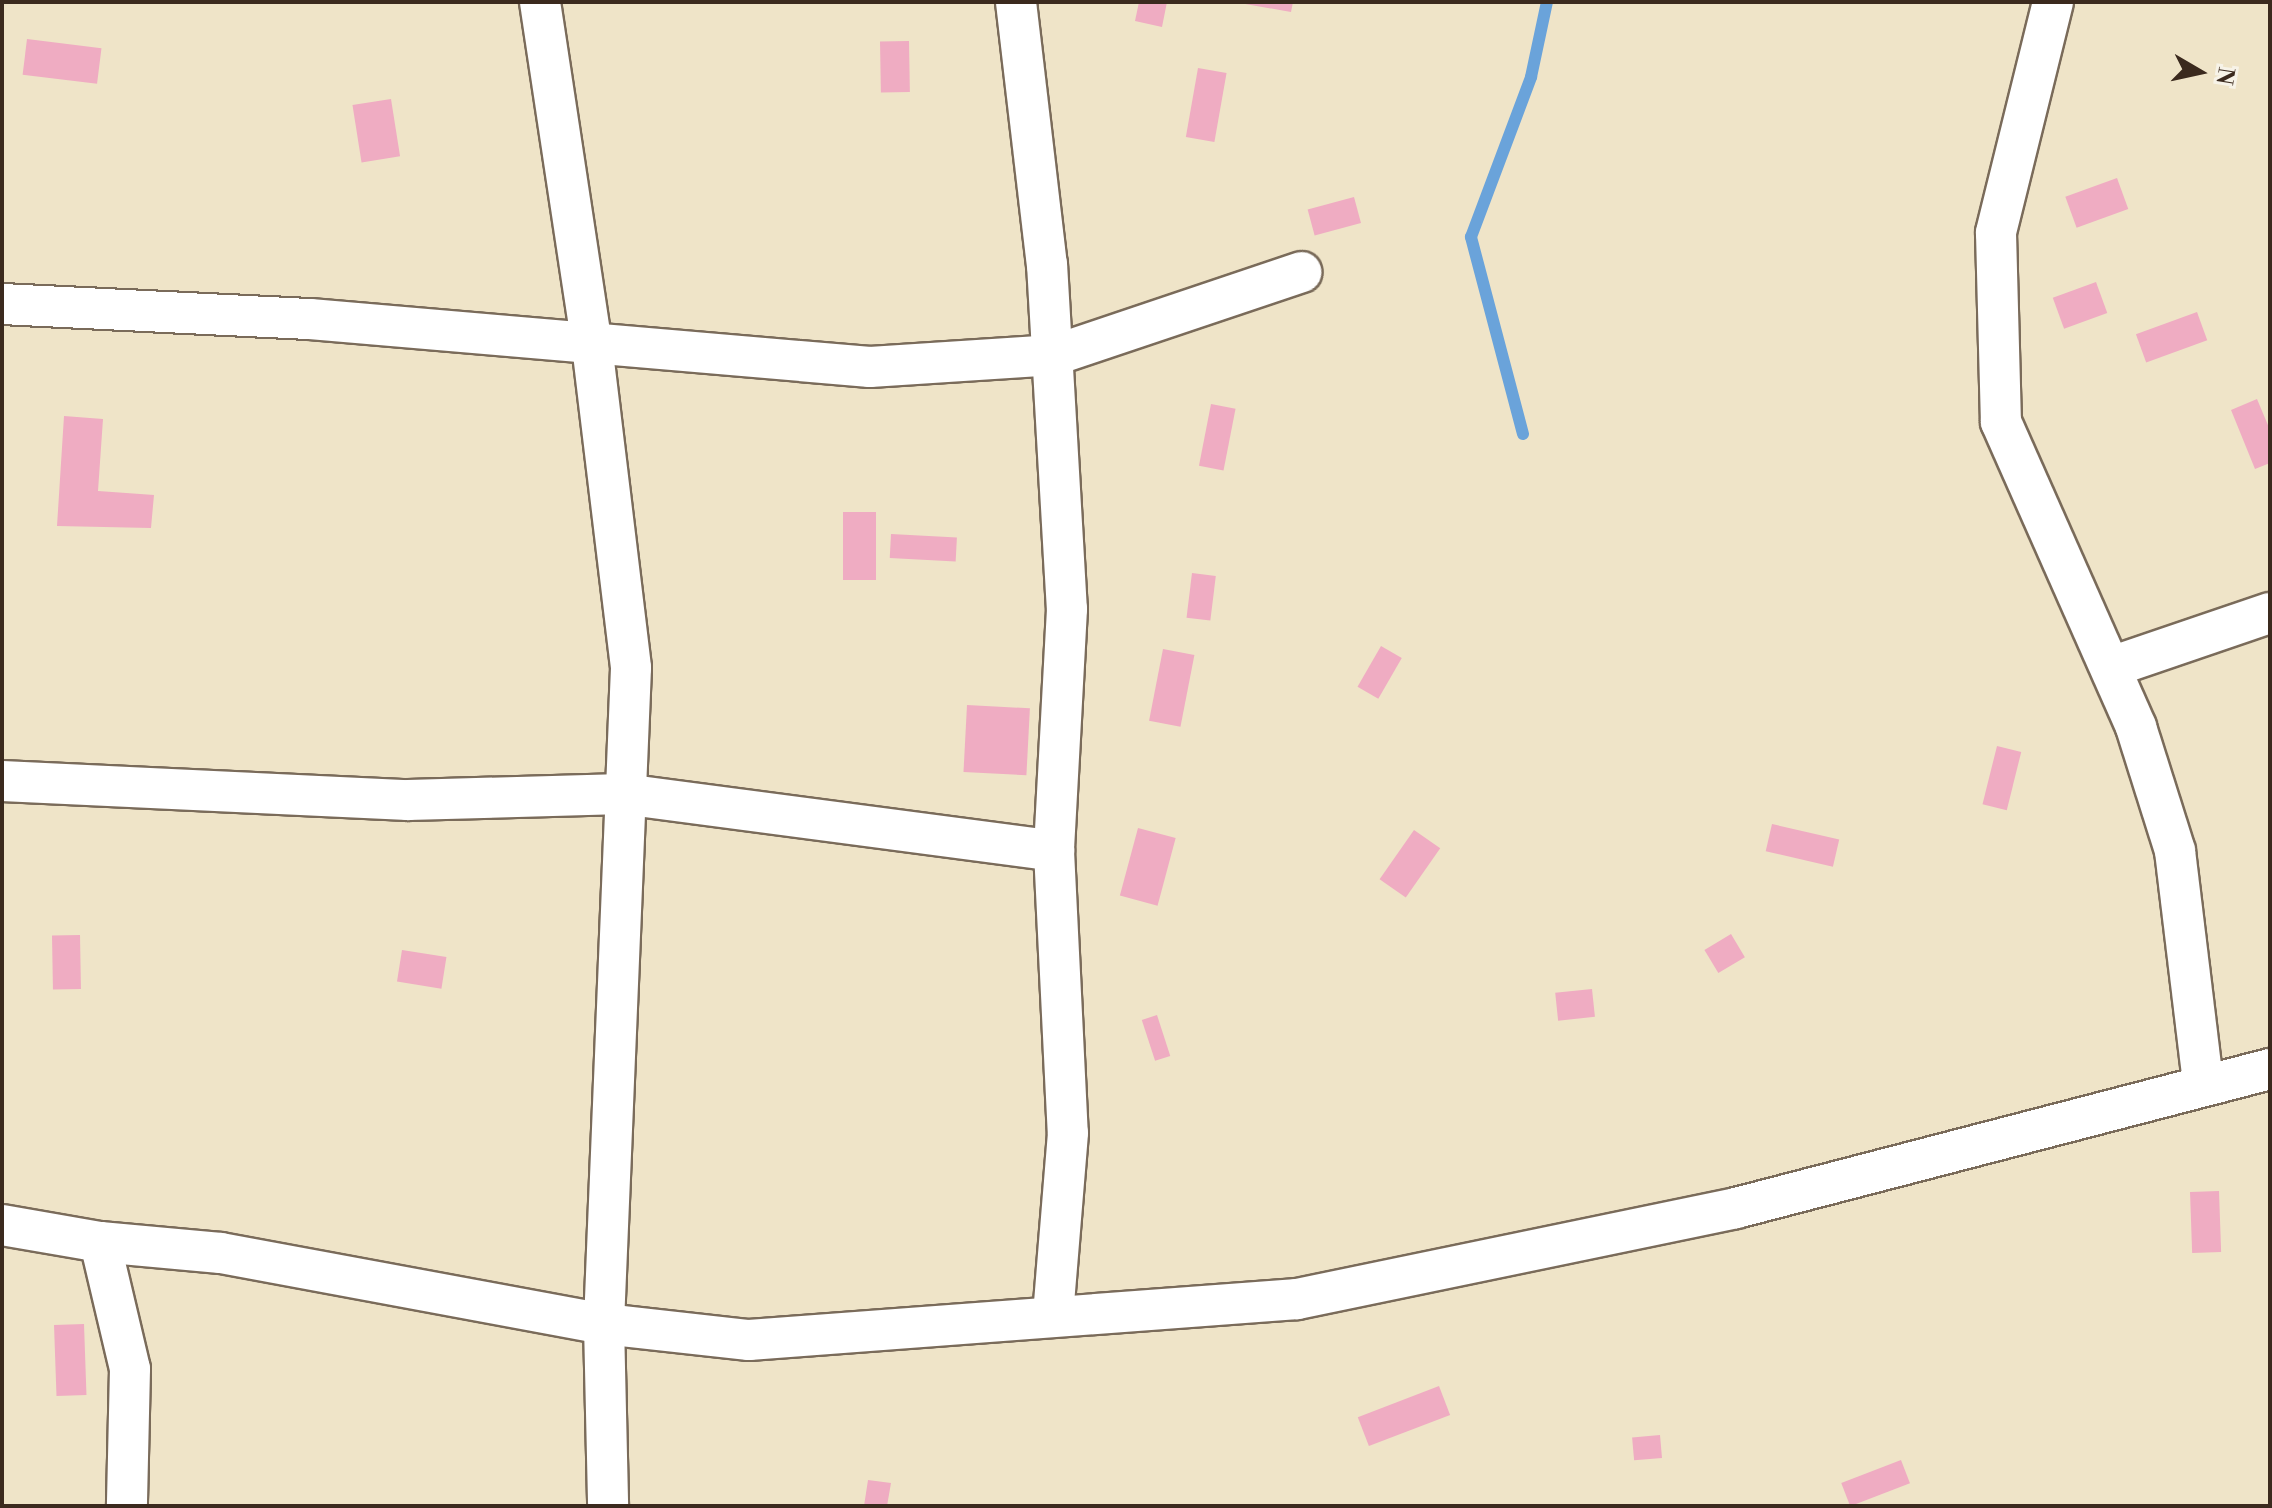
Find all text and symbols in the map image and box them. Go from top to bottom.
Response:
north arrow [2160,32,2240,112]
text: N [2210,65,2239,87]

